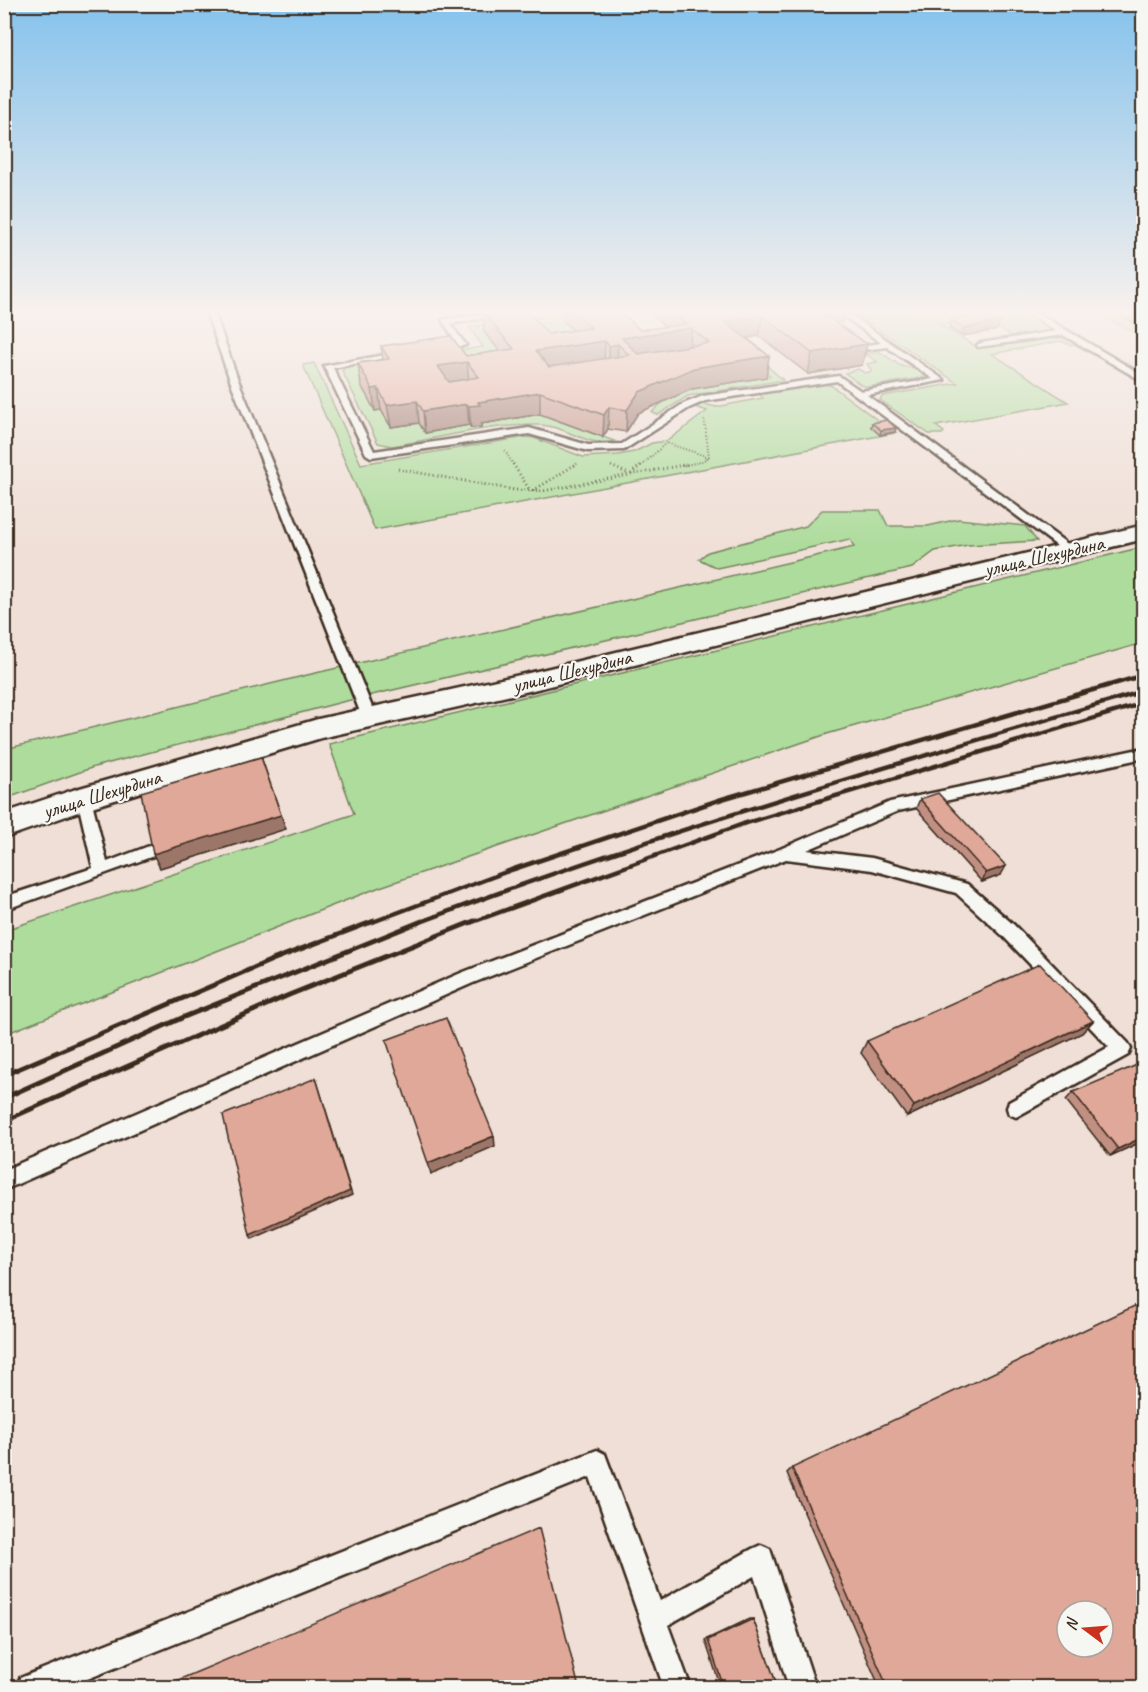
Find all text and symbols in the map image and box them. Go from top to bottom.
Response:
street label: улица Шехурдина [980,529,1108,583]
street label: улица Шехурдина [508,643,636,699]
street label: улица Шехурдина [38,763,166,825]
north arrow [1055,1599,1115,1659]
text: N [1061,1615,1083,1633]

